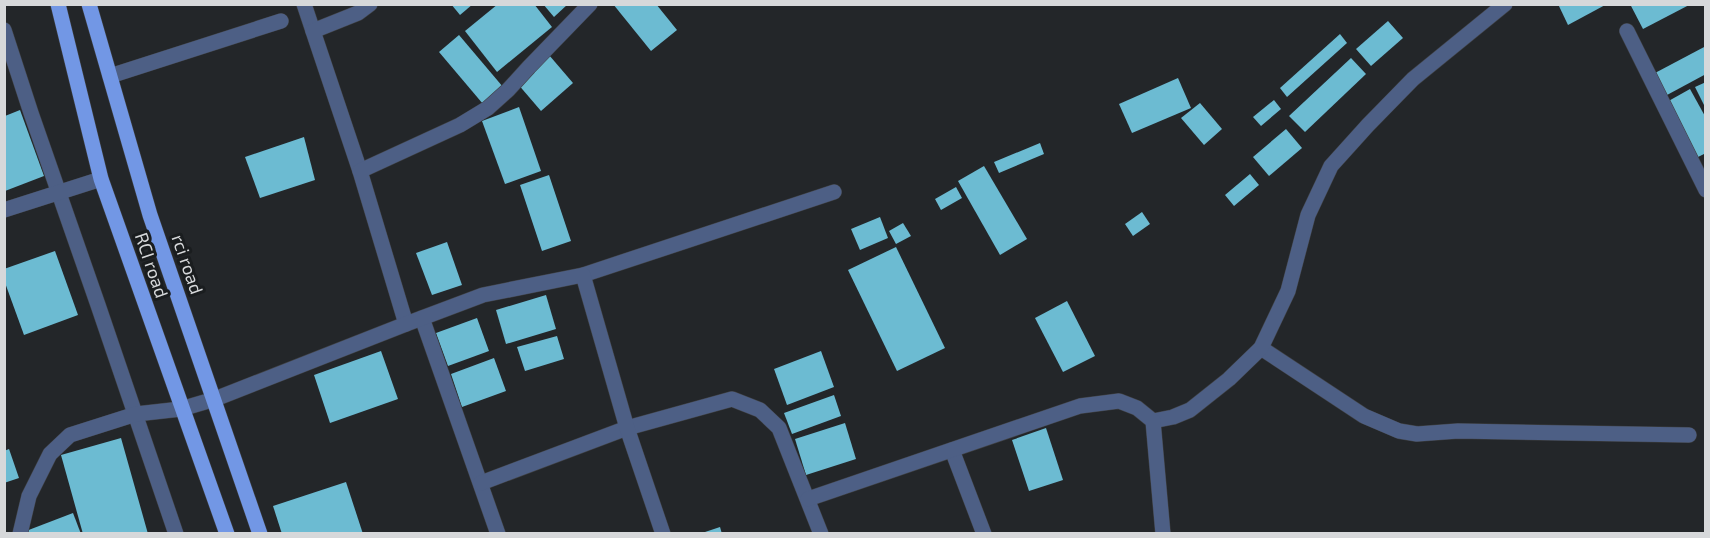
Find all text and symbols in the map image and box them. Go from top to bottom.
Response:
street label: RCI road [131,229,173,301]
street label: rci road [168,231,208,297]

